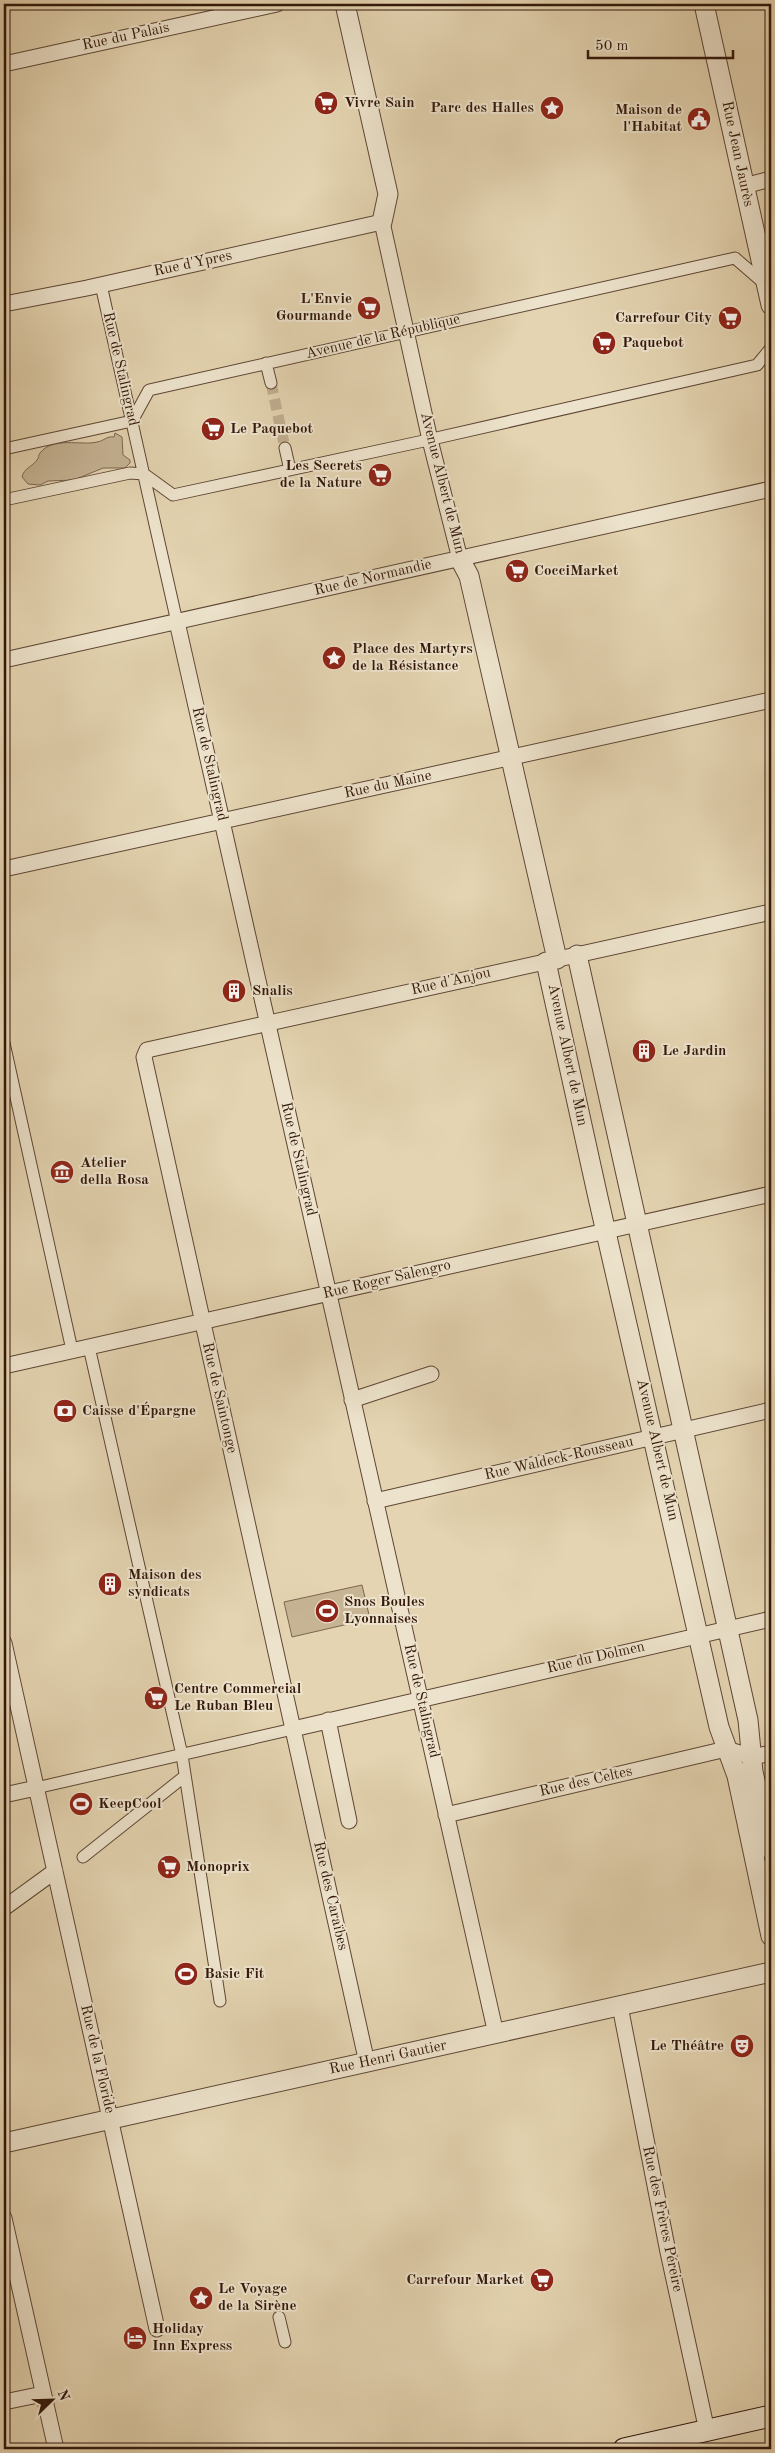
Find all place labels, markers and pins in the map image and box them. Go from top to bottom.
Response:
supermarket icon: Vivre Sain [313,90,339,116]
place icon: Parc des Halles [539,95,565,121]
place label: Vivre Sain [344,96,415,111]
place label: Parc des Halles [430,101,534,116]
place label: Maison de l'Habitat [615,103,683,135]
public building icon: Maison de l'Habitat [686,106,712,132]
place label: L'Envie Gourmande [276,292,352,324]
supermarket icon: L'Envie Gourmande [356,295,382,321]
supermarket icon: Carrefour City [717,305,743,331]
place label: Carrefour City [615,311,712,326]
supermarket icon: Paquebot [591,330,617,356]
place label: Paquebot [622,336,684,351]
supermarket icon: Le Paquebot [200,416,226,442]
place label: Le Paquebot [230,422,313,437]
place label: Les Secrets de la Nature [280,459,362,491]
supermarket icon: Les Secrets de la Nature [367,462,393,488]
supermarket icon: CocciMarket [504,558,530,584]
place label: CocciMarket [534,564,619,579]
place label: Place des Martyrs de la Résistance [352,642,473,674]
place icon: Place des Martyrs de la Résistance [321,645,347,671]
building icon: Snalis [221,978,247,1004]
place label: Snalis [252,984,293,999]
building icon: Le Jardin [631,1038,657,1064]
place label: Le Jardin [662,1044,726,1059]
place label: Atelier della Rosa [80,1156,149,1188]
museum icon: Atelier della Rosa [49,1159,75,1185]
bank icon: Caisse d'Épargne [52,1398,78,1424]
place label: Caisse d'Épargne [82,1401,196,1419]
place label: Maison des syndicats [128,1568,202,1600]
building icon: Maison des syndicats [97,1571,123,1597]
place label: Snos Boules Lyonnaises [344,1595,424,1627]
sports icon: Snos Boules Lyonnaises [314,1598,340,1624]
place label: Centre Commercial Le Ruban Bleu [174,1682,302,1714]
supermarket icon: Centre Commercial Le Ruban Bleu [143,1685,169,1711]
sports icon: KeepCool [68,1791,94,1817]
place label: KeepCool [98,1797,162,1812]
supermarket icon: Monoprix [156,1854,182,1880]
place label: Monoprix [186,1860,250,1875]
sports icon: Basic Fit [173,1961,199,1987]
place label: Basic Fit [204,1967,265,1982]
theatre icon: Le Théâtre [729,2033,755,2059]
place label: Le Théâtre [650,2039,724,2054]
supermarket icon: Carrefour Market [529,2267,555,2293]
place label: Carrefour Market [406,2273,525,2288]
place label: Le Voyage de la Sirène [218,2282,297,2314]
place icon: Le Voyage de la Sirène [188,2285,214,2311]
place label: Holiday Inn Express [152,2322,232,2354]
hotel icon: Holiday Inn Express [122,2325,148,2351]

